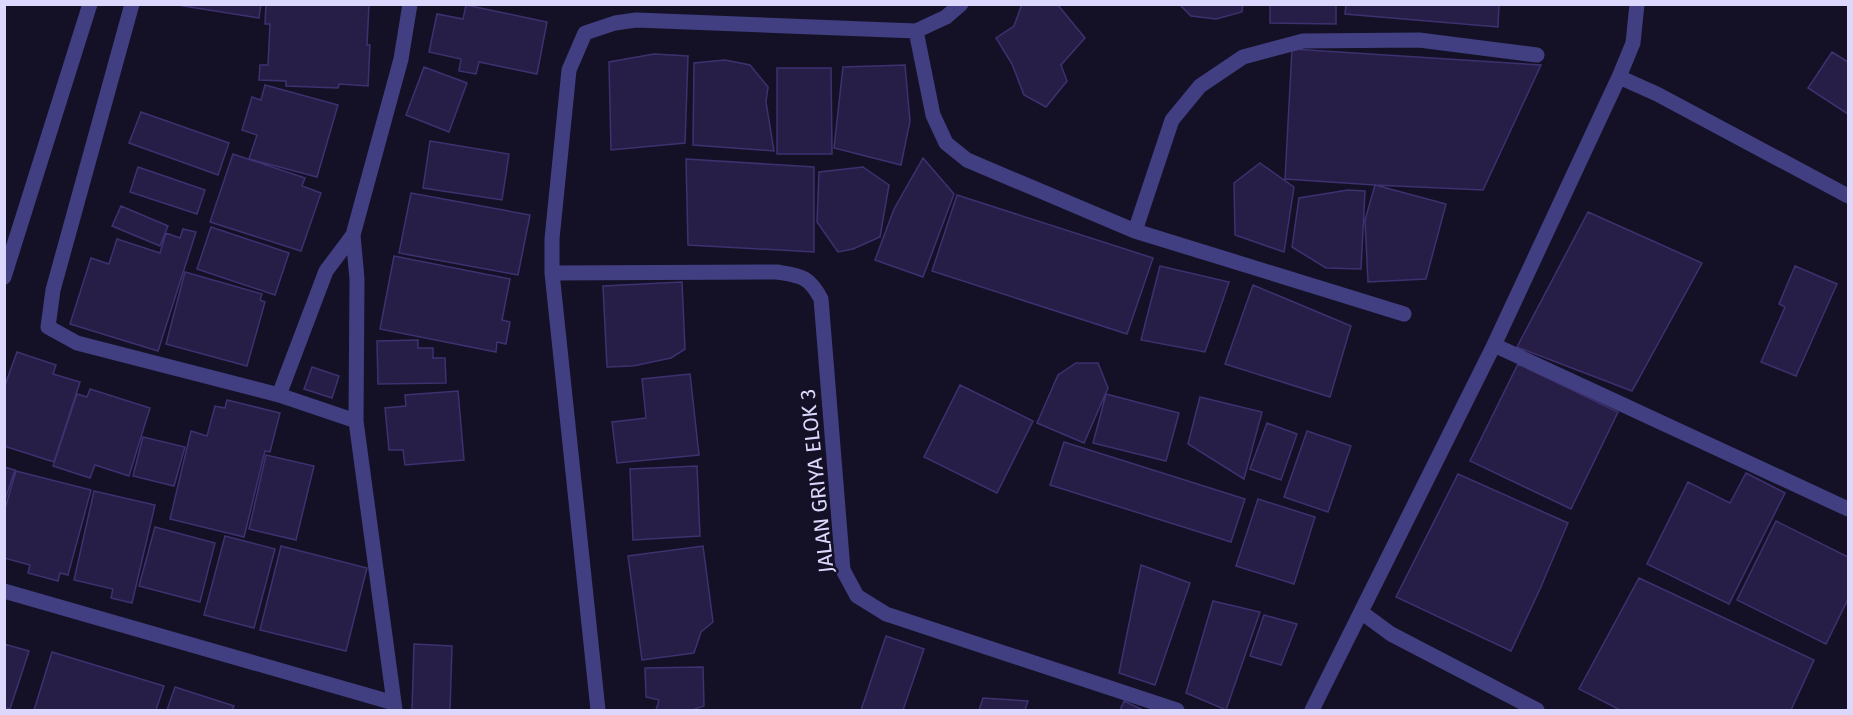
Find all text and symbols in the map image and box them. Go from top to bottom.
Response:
street label: JALAN GRIYA ELOK 3 [794,388,840,574]

